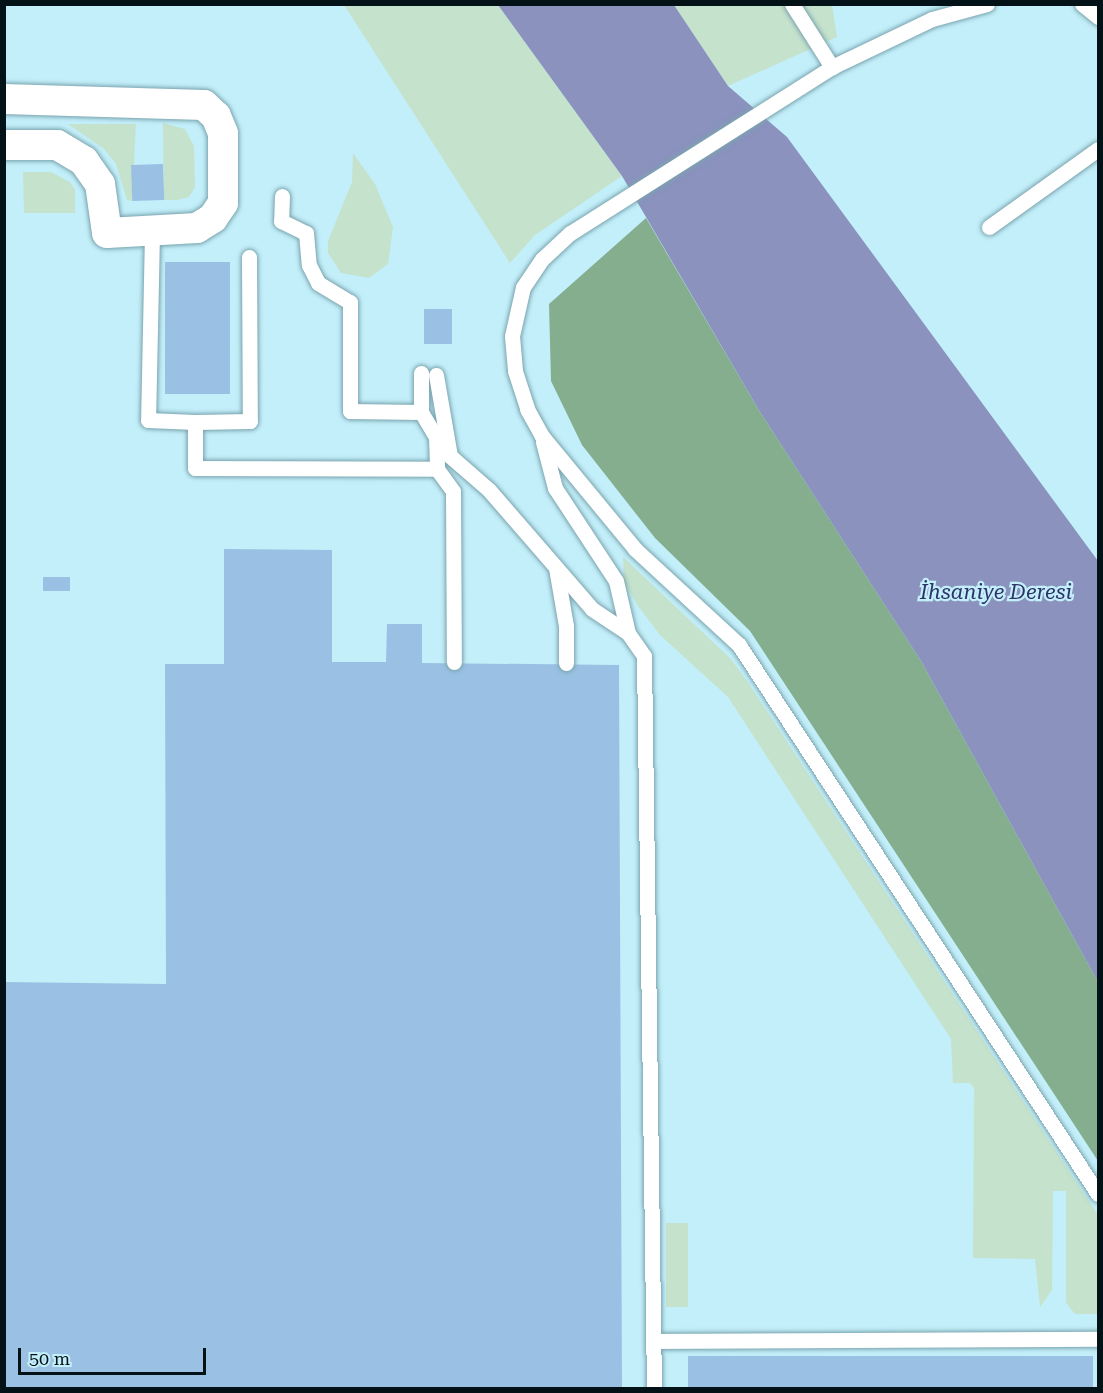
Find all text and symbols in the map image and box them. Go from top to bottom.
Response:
water label: İhsaniye Deresi [920,579,1072,605]
scale bar [21,1336,208,1374]
text: 50 m [29,1348,70,1369]

